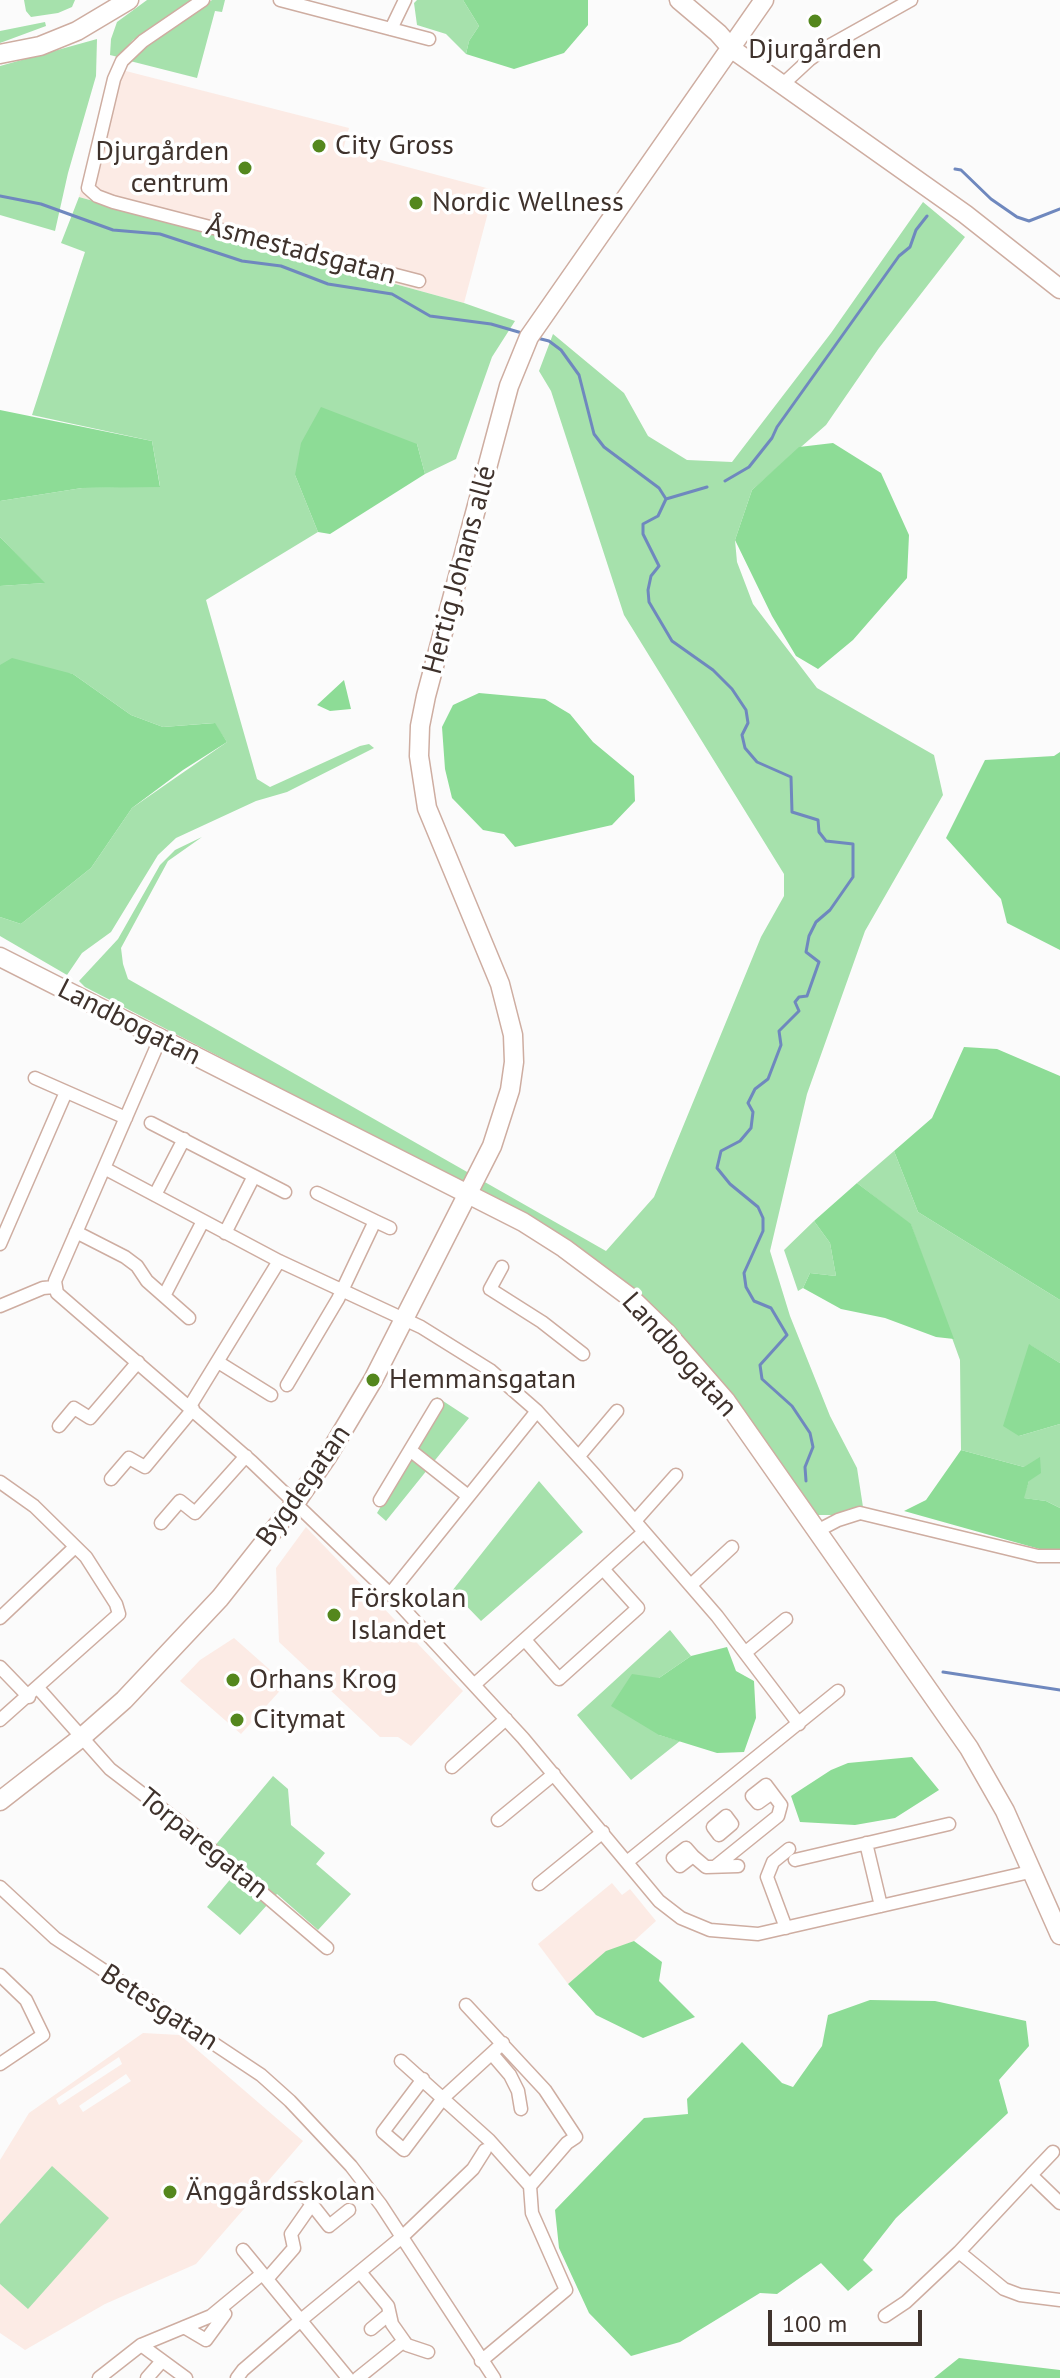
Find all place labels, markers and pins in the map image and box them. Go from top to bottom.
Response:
marker: Djurgården [806,12,824,30]
place label: Djurgården [748,33,882,67]
place label: City Gross [335,129,454,163]
place label: Djurgården centrum [96,135,229,201]
marker: City Gross [310,137,328,155]
marker: Djurgården centrum [236,159,254,177]
place label: Nordic Wellness [432,186,624,220]
marker: Nordic Wellness [407,194,425,212]
place label: Hemmansgatan [389,1363,576,1397]
marker: Hemmansgatan [364,1371,382,1389]
place label: Förskolan Islandet [350,1582,466,1648]
marker: Förskolan Islandet [325,1606,343,1624]
place label: Orhans Krog [249,1663,397,1697]
marker: Orhans Krog [224,1671,242,1689]
place label: Citymat [253,1703,345,1737]
marker: Citymat [228,1711,246,1729]
place label: Änggårdsskolan [186,2175,375,2209]
marker: Änggårdsskolan [161,2183,179,2201]

